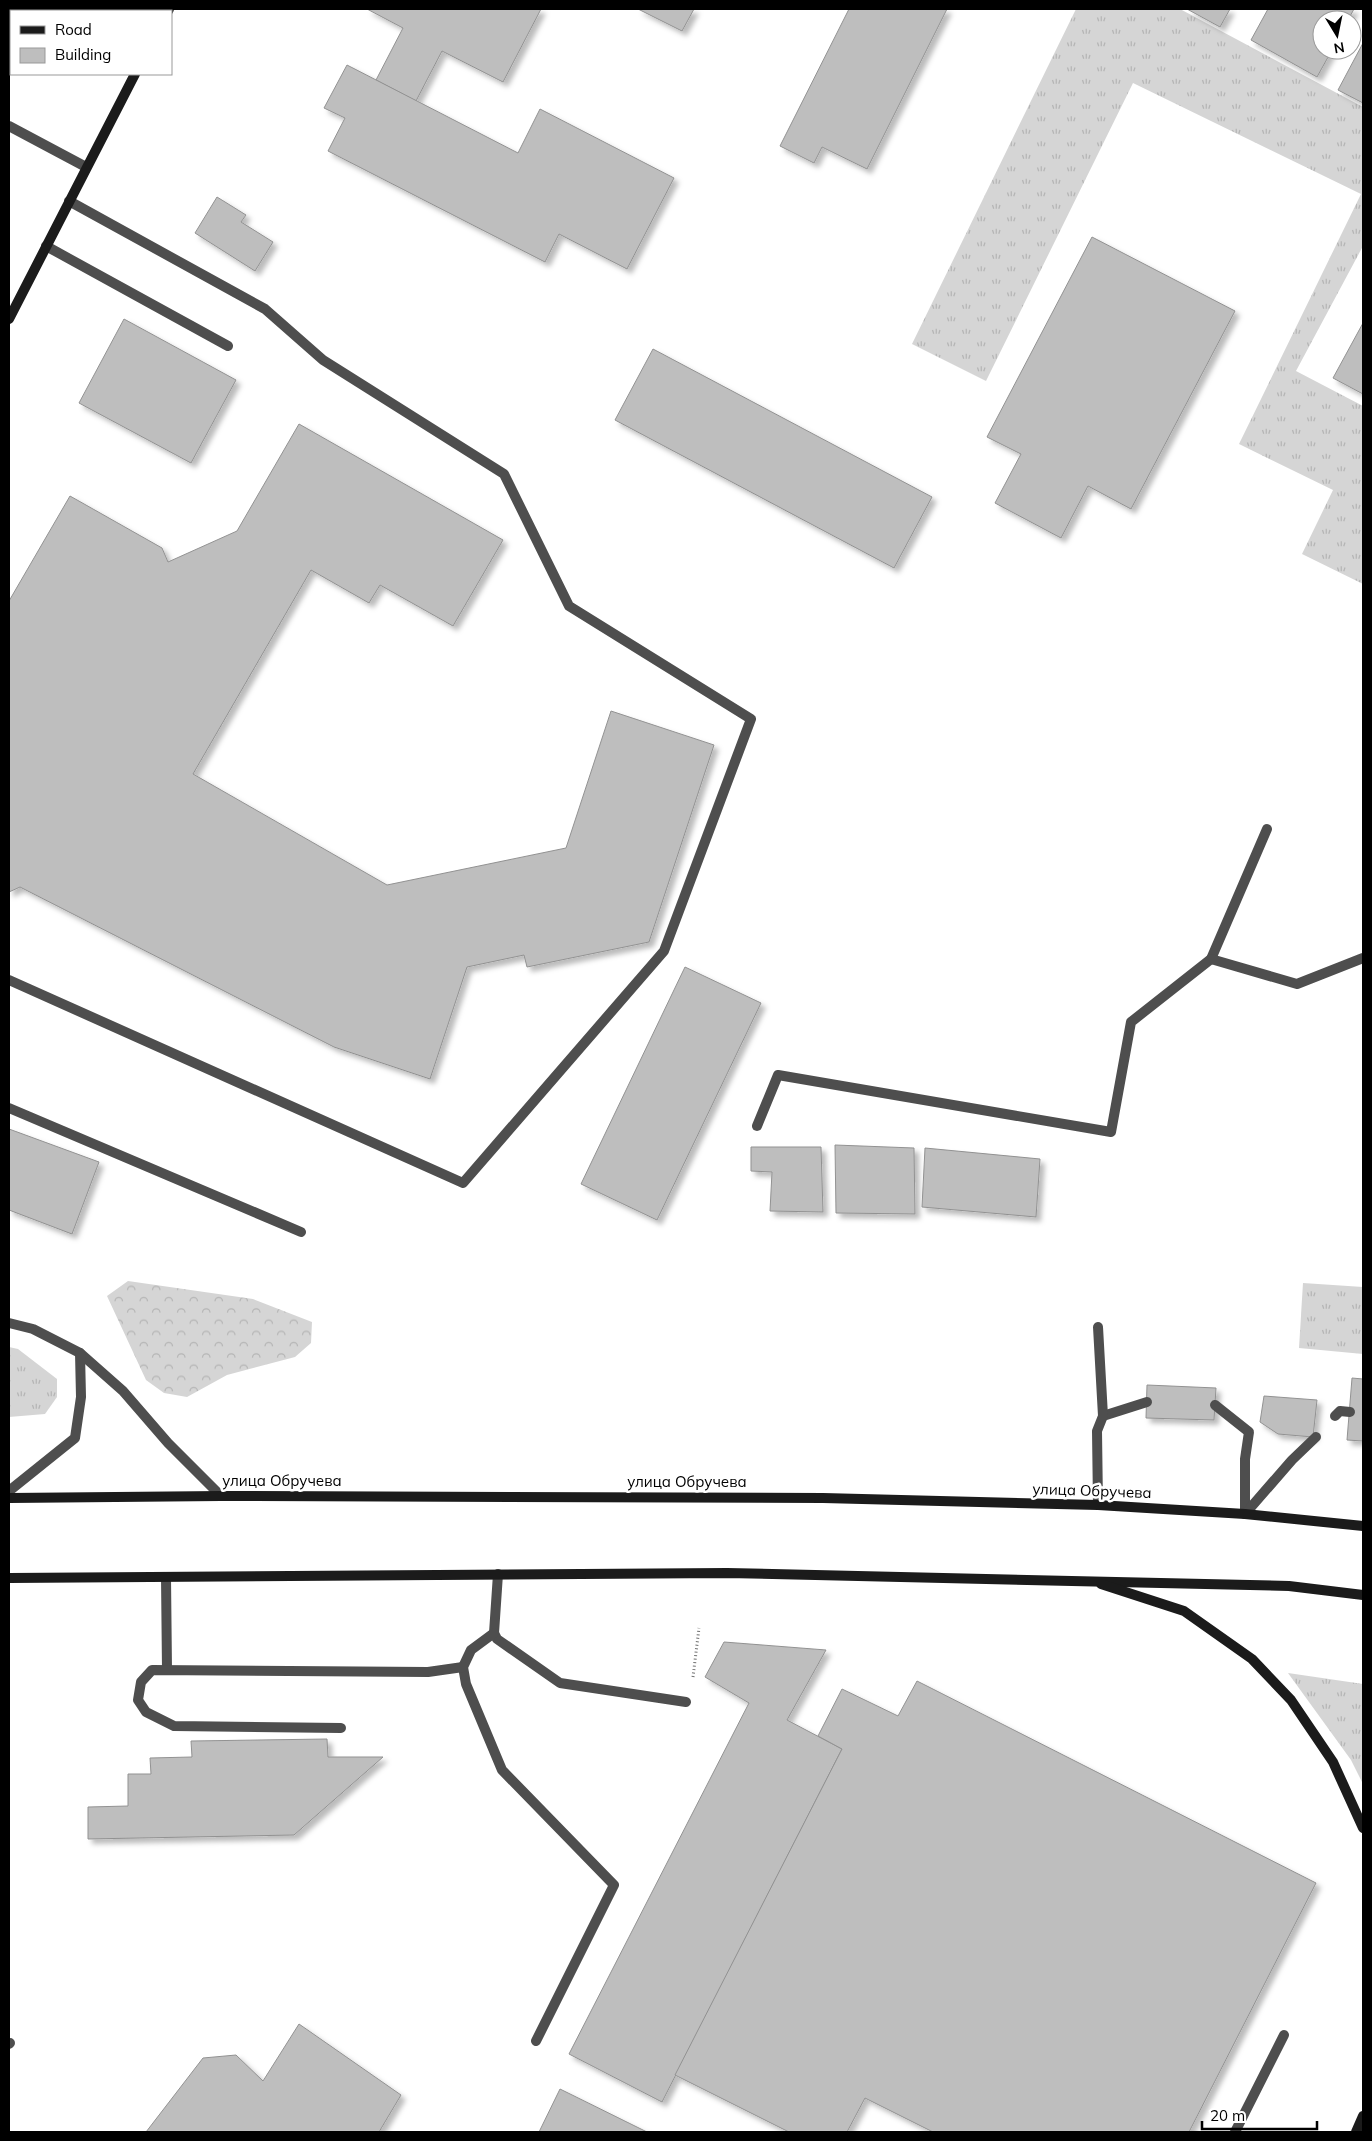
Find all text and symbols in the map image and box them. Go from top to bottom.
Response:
legend [10,10,172,75]
north arrow [1312,10,1362,60]
text: Road [55,20,92,39]
text: N [1332,38,1346,58]
text: Building [55,45,111,64]
street label: улица Обручева [222,1471,342,1490]
street label: улица Обручева [627,1472,747,1491]
street label: улица Обручева [1032,1479,1152,1502]
scale bar [1202,2098,1317,2130]
text: 20 m [1210,2106,1245,2125]

